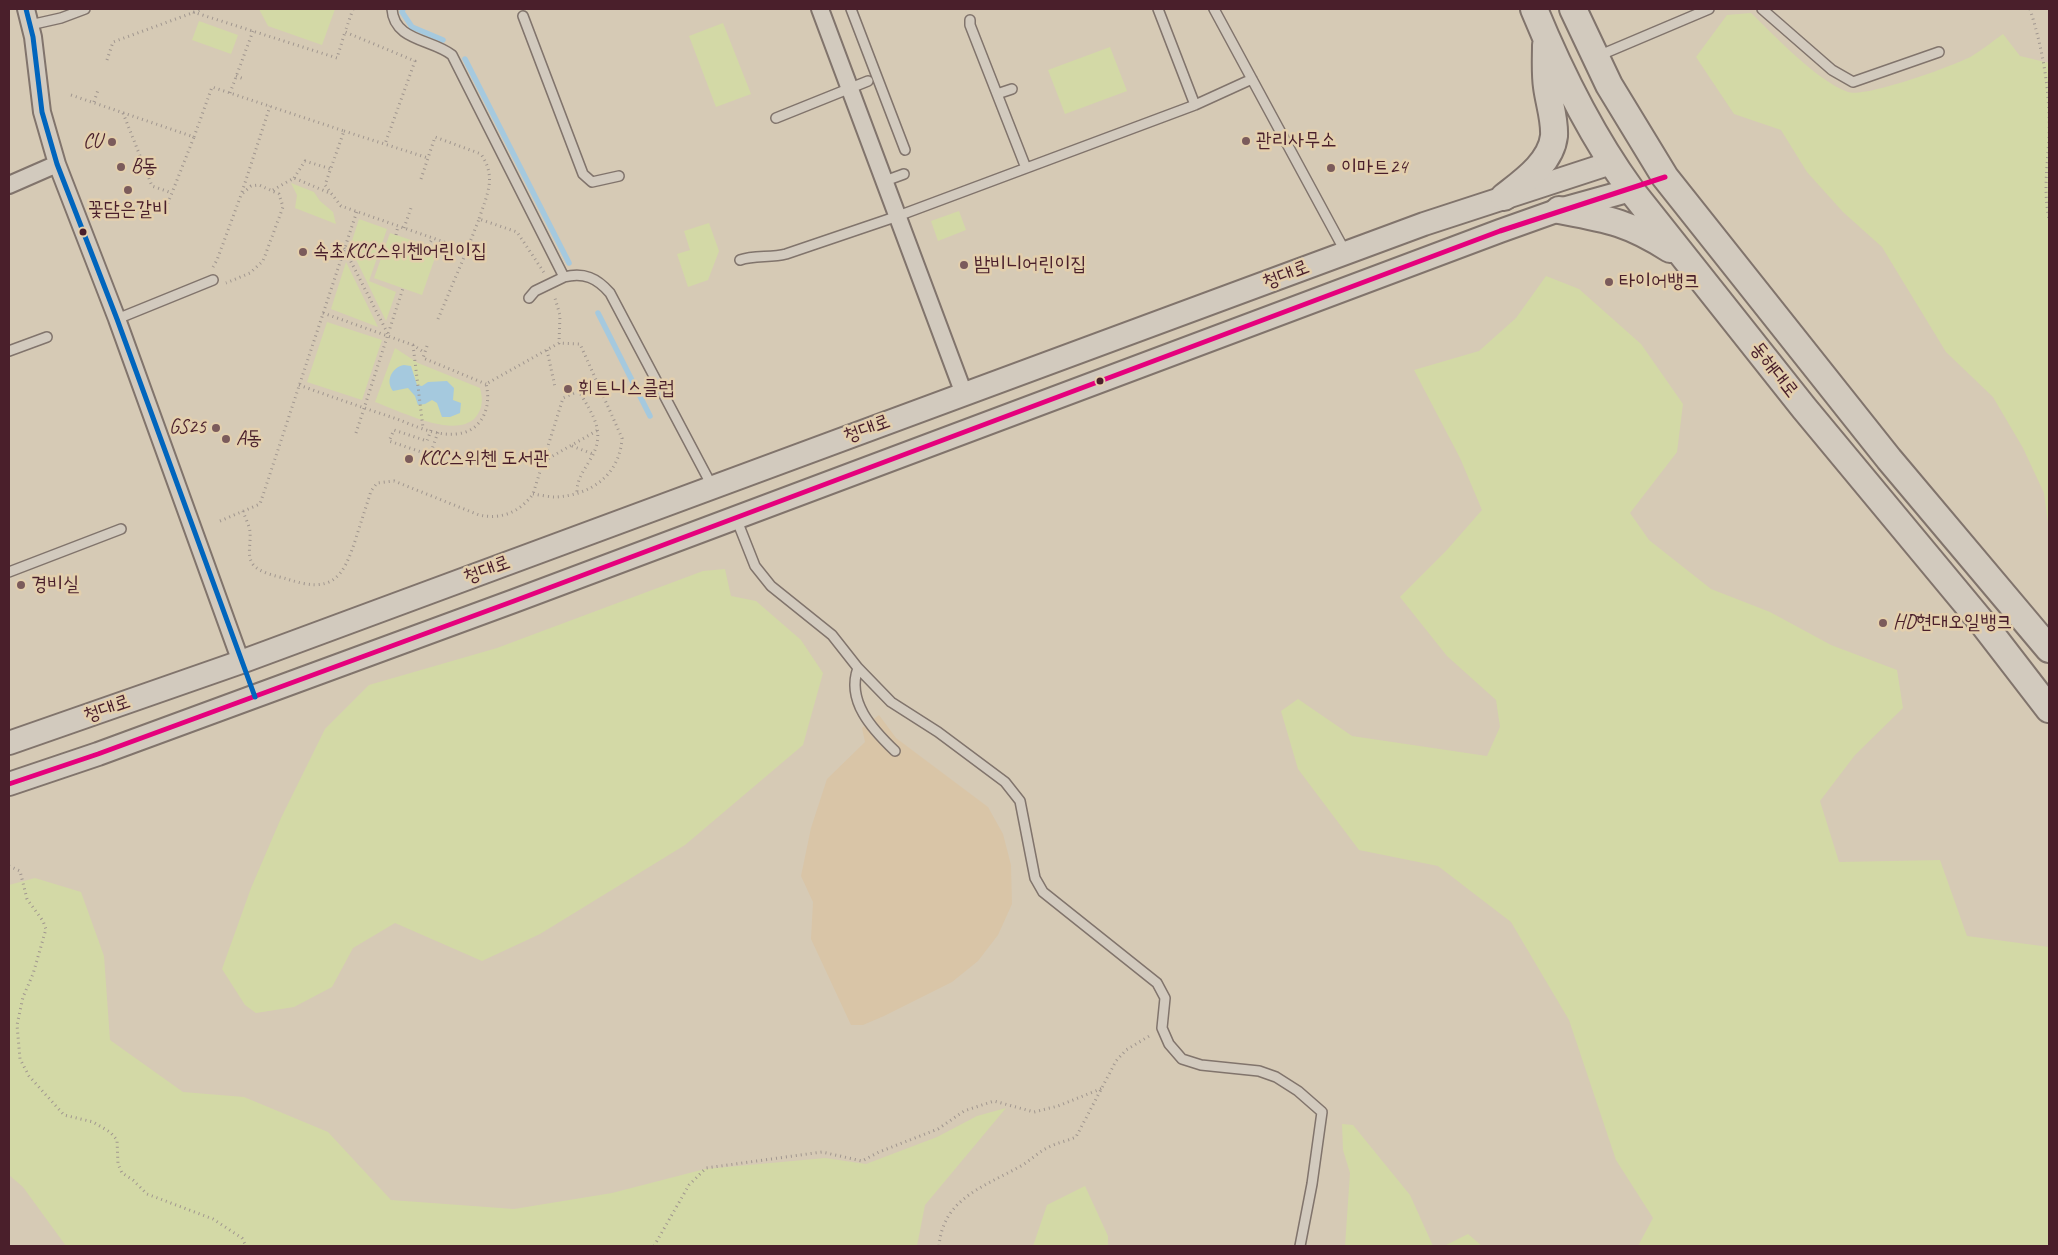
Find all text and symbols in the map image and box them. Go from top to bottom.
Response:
place label: 관리사무소 [1256,129,1336,153]
place label: CU [83,130,102,154]
marker: 관리사무소 [1240,135,1252,147]
marker: CU [106,136,118,148]
place label: B동 [131,155,157,179]
place label: 이마트24 [1341,156,1407,180]
marker: B동 [115,161,127,173]
marker: 이마트24 [1325,162,1337,174]
marker: 꽃담은갈비 [122,184,134,196]
place label: 꽃담은갈비 [88,198,168,222]
unlabelled marker [78,227,88,237]
place label: 속초KCC스위첸어린이집 [313,240,487,264]
marker: 속초KCC스위첸어린이집 [297,246,309,258]
place label: 밤비니어린이집 [974,253,1087,277]
street label: 청대로 [1259,255,1313,295]
marker: 밤비니어린이집 [958,259,970,271]
place label: 타이어뱅크 [1619,270,1699,294]
marker: 타이어뱅크 [1603,276,1615,288]
street label: 동해대로 [1745,337,1803,403]
unlabelled marker [1095,376,1105,386]
place label: 휘트니스클럽 [578,377,675,401]
marker: 휘트니스클럽 [562,383,574,395]
street label: 청대로 [840,409,894,449]
place label: GS25 [169,416,206,440]
marker: GS25 [210,422,222,434]
place label: A동 [236,427,262,451]
marker: A동 [220,433,232,445]
place label: KCC스위첸 도서관 [419,447,550,471]
marker: KCC스위첸 도서관 [403,453,415,465]
street label: 청대로 [460,550,514,590]
place label: 경비실 [31,573,79,597]
marker: 경비실 [15,579,27,591]
place label: HD현대오일뱅크 [1893,611,2012,635]
marker: HD현대오일뱅크 [1877,617,1889,629]
street label: 청대로 [80,690,134,728]

